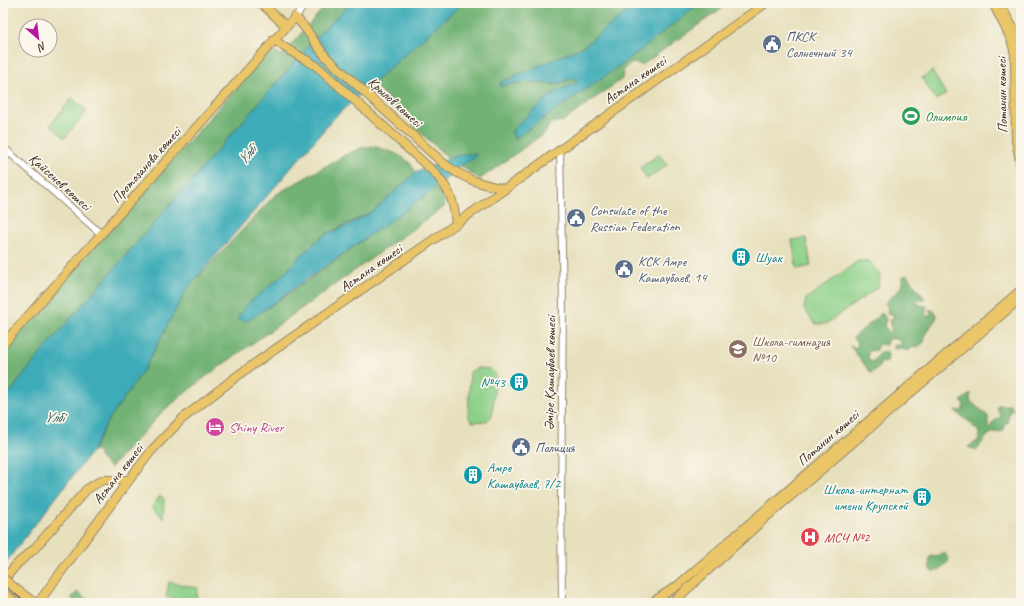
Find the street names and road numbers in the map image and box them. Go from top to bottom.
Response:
street label: Астана көшесі [601,51,671,108]
street label: Потанин көшесі [993,54,1011,133]
street label: Крылов көшесі [364,73,427,132]
street label: Протозанова көшесі [108,122,186,206]
street label: Қайсенов көшесі [26,150,96,216]
street label: Астана көшесі [337,239,407,296]
street label: Әміре Қашаубаев көшесі [541,313,560,430]
street label: Потанин көшесі [794,405,864,469]
street label: Астана көшесі [89,439,148,508]

